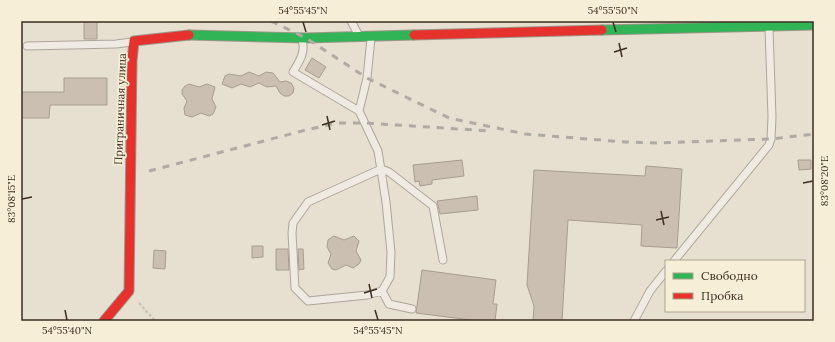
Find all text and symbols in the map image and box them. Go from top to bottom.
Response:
text: 54°55'45"N [278,4,328,17]
text: 54°55'50"N [588,4,639,17]
street label: Приграничная улица [111,53,129,165]
text: 83°08'20"E [818,156,831,206]
text: 83°08'15"E [5,175,18,223]
legend [665,260,805,312]
text: Свободно [701,268,758,283]
text: Пробка [701,288,743,303]
text: 54°55'40"N [42,324,92,337]
text: 54°55'45"N [353,324,403,337]

